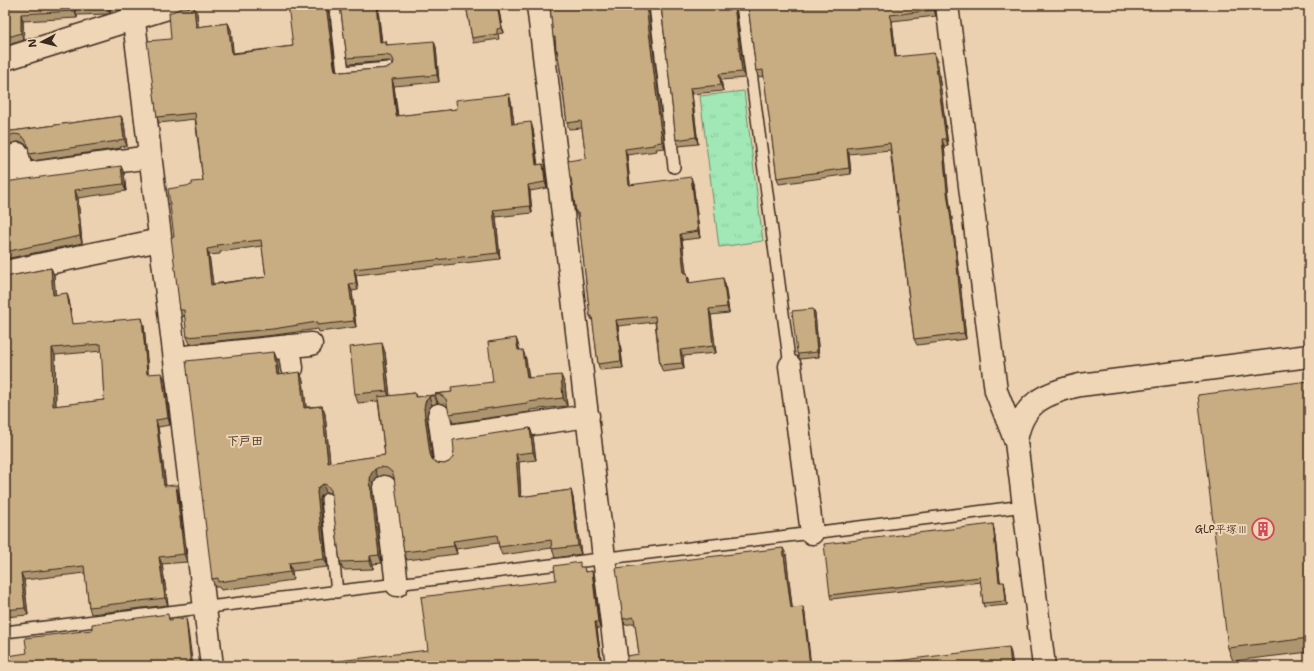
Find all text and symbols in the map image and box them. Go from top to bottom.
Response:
north arrow [22,22,62,62]
text: N [25,38,41,48]
district label: 下戸田 [227,433,263,449]
building icon: GLP平塚Ⅲ [1250,516,1276,542]
place label: GLP平塚Ⅲ [1195,522,1248,537]

